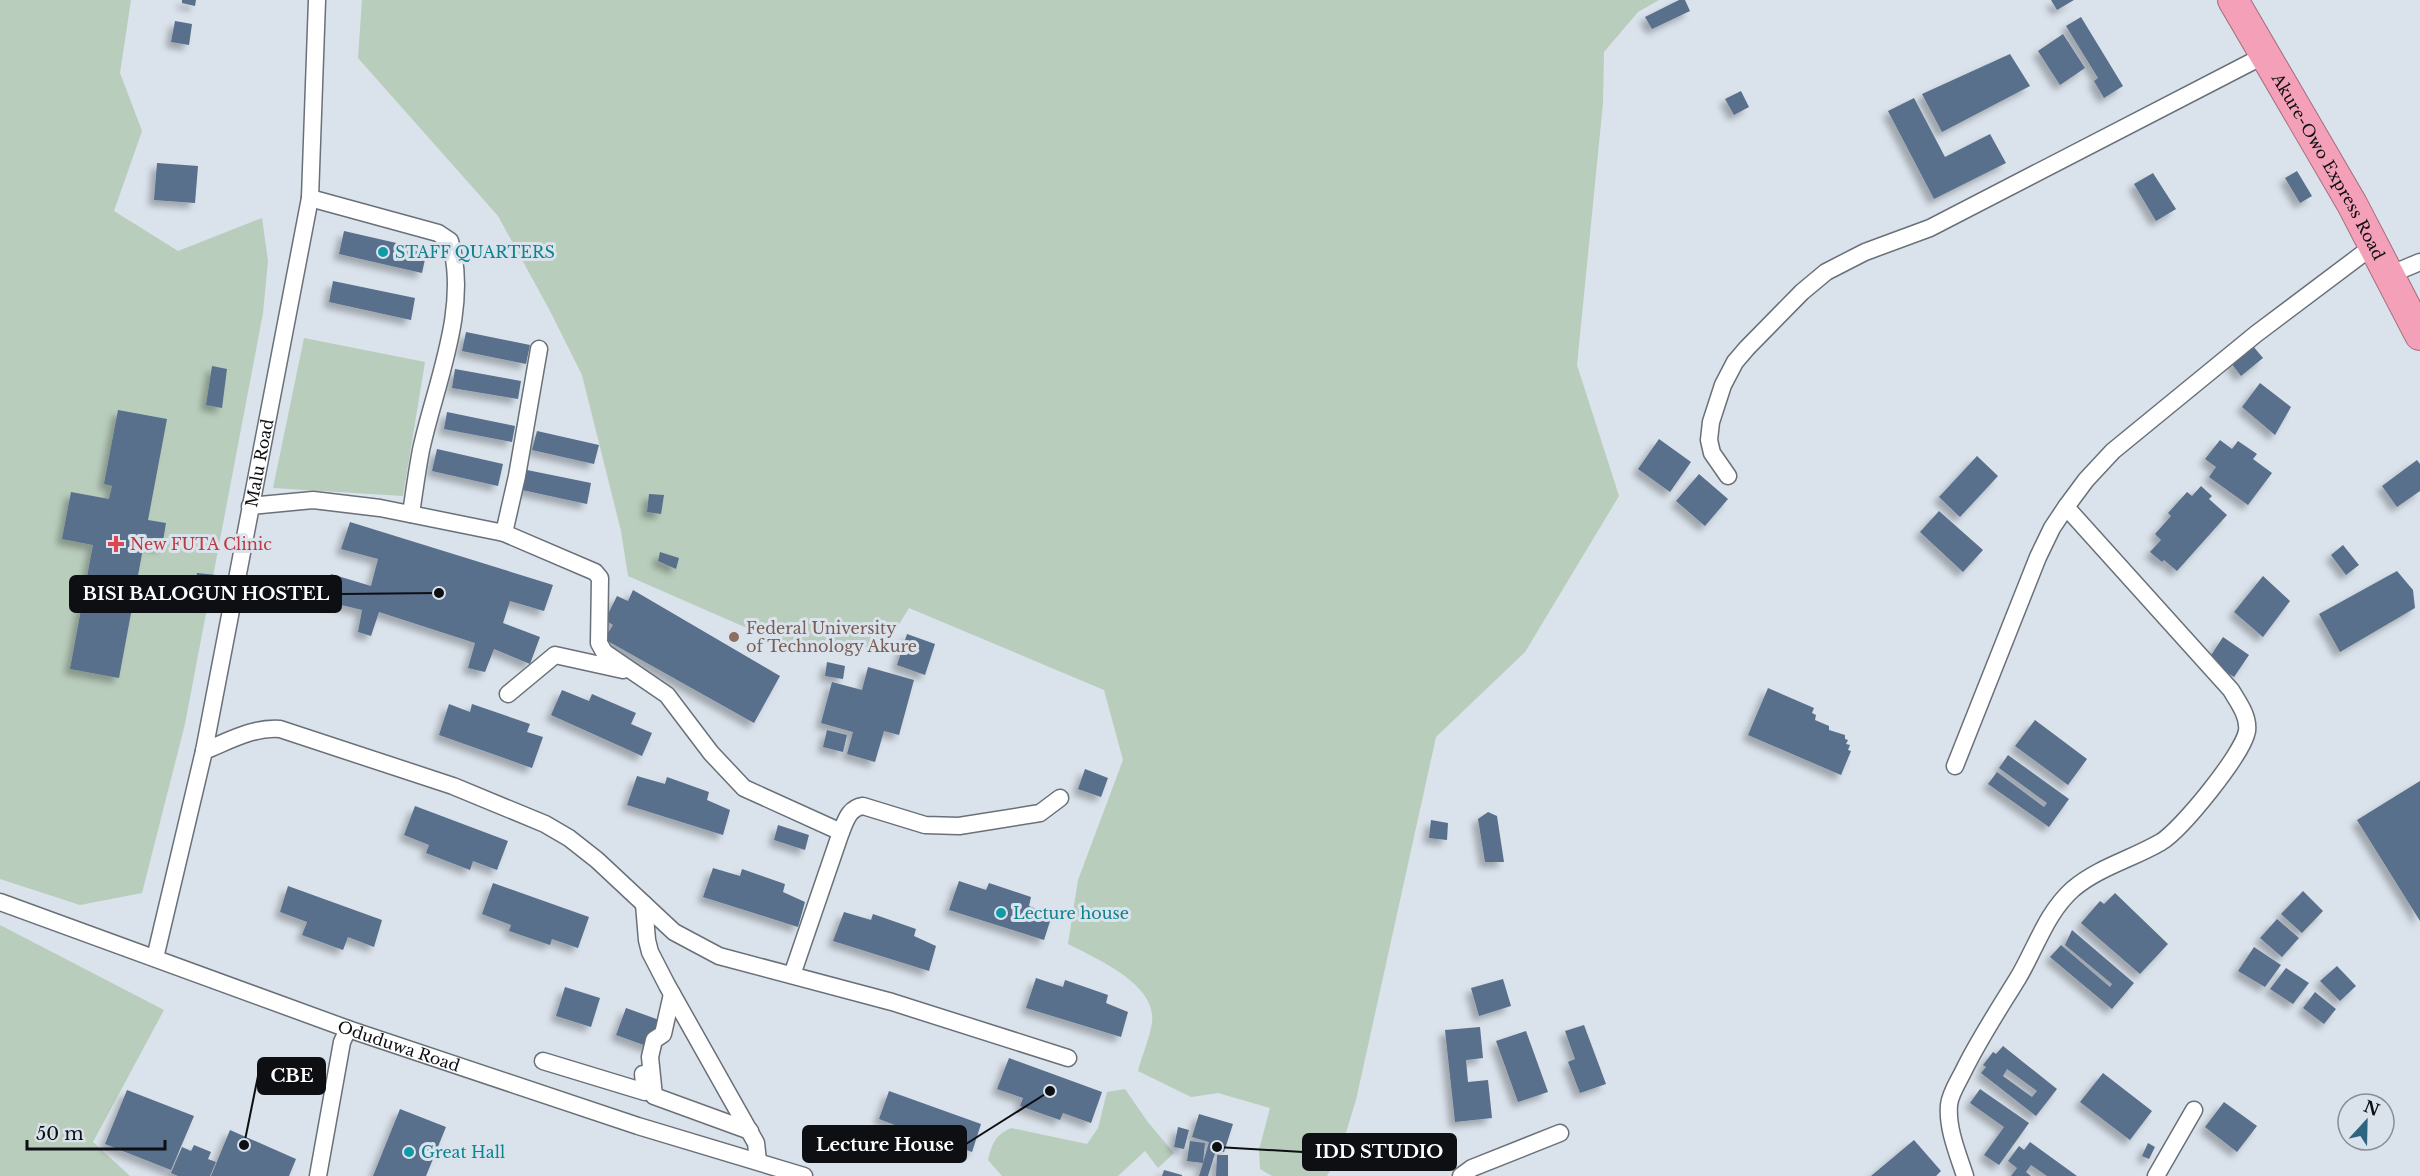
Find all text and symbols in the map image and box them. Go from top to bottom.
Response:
street label: Akure-Owo Express Road [2267,69,2389,263]
place label: STAFF QUARTERS [395,242,555,262]
marker: STAFF QUARTERS [376,245,390,259]
street label: Malu Road [241,417,277,509]
place label: New FUTA Clinic [130,534,272,554]
marker: New FUTA Clinic [107,535,125,553]
callout: BISI BALOGUN HOSTEL [70,576,341,612]
text: BISI BALOGUN HOSTEL [83,583,330,605]
place label: Federal University of Technology Akure [746,618,917,656]
marker: Federal University of Technology Akure [727,630,741,644]
place label: Lecture house [1013,903,1129,923]
marker: Lecture house [994,906,1008,920]
street label: Oduduwa Road [335,1016,463,1076]
callout: CBE [258,1058,325,1094]
text: CBE [271,1065,314,1087]
north arrow [2336,1092,2396,1152]
text: N [2361,1096,2382,1120]
scale bar [27,1113,165,1151]
text: 50 m [36,1123,84,1145]
callout: Lecture House [803,1126,966,1162]
text: Lecture House [816,1134,954,1156]
callout: IDD STUDIO [1303,1134,1456,1170]
text: IDD STUDIO [1315,1141,1443,1163]
place label: Great Hall [421,1142,505,1162]
marker: Great Hall [402,1145,416,1159]

